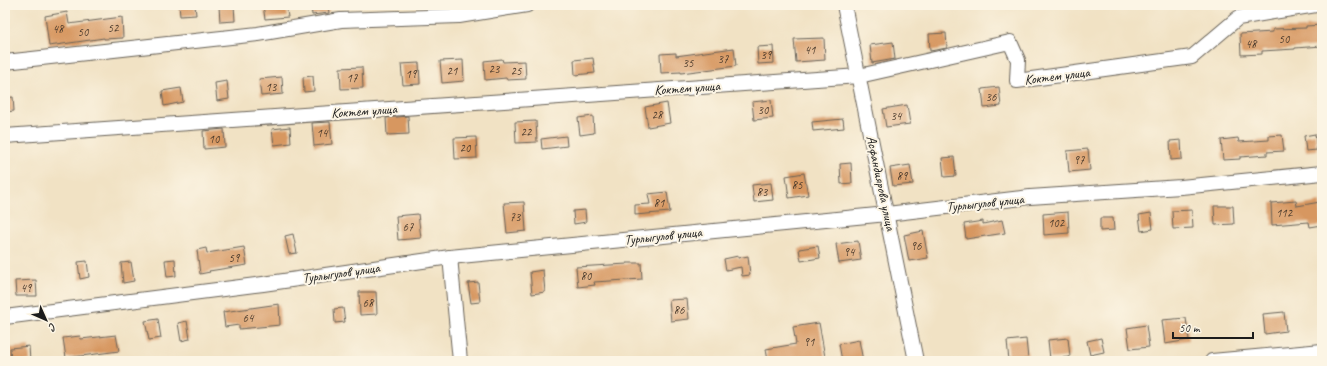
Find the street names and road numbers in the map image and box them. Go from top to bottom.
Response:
street label: Коктем улица [1023,63,1092,88]
street label: Коктем улица [654,77,722,99]
street label: Коктем улица [331,100,399,122]
street label: Асфандиярова улица [863,134,900,233]
street label: Турлыгулов улица [945,190,1026,216]
street label: Турлыгулов улица [623,223,704,249]
street label: Турлыгулов улица [301,259,382,287]

